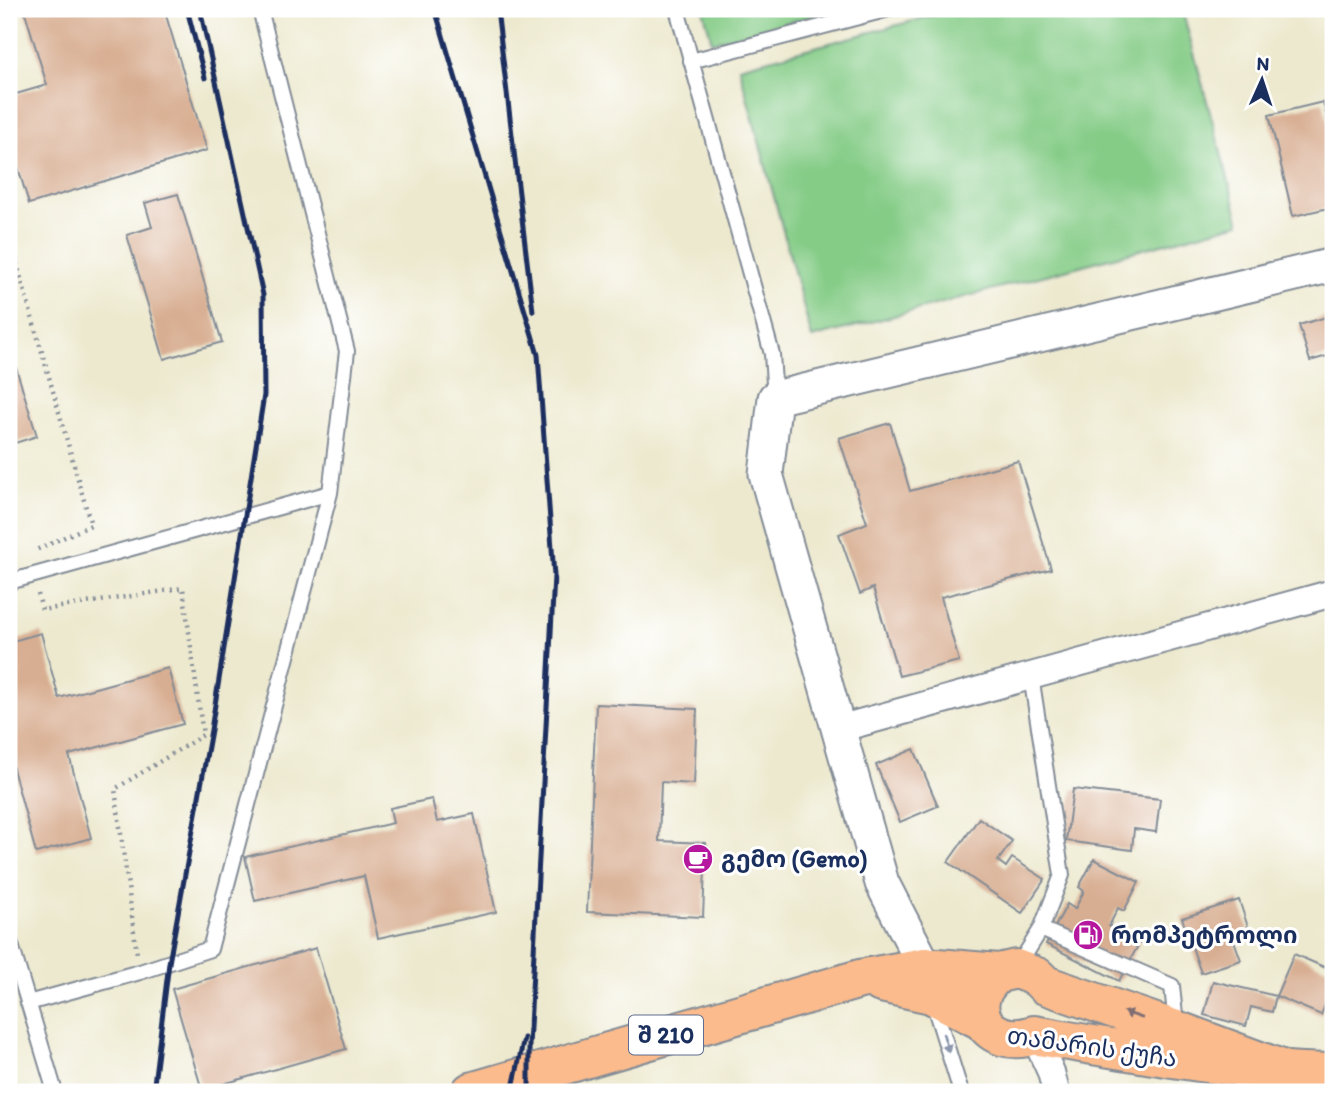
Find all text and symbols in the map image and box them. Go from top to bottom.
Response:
north arrow [1226,46,1296,116]
text: N [1256,52,1270,75]
cafe icon: გემო (Gemo) [681,842,715,876]
place label: გემო (Gemo) [721,844,868,874]
fuel station icon: რომპეტროლი [1071,918,1105,952]
place label: რომპეტროლი [1111,920,1298,949]
one-way arrow [1122,1009,1143,1020]
road number: შ 210 [629,1016,703,1054]
street label: თამარის ქუჩა [1005,1020,1179,1073]
one-way arrow [941,1033,952,1054]

